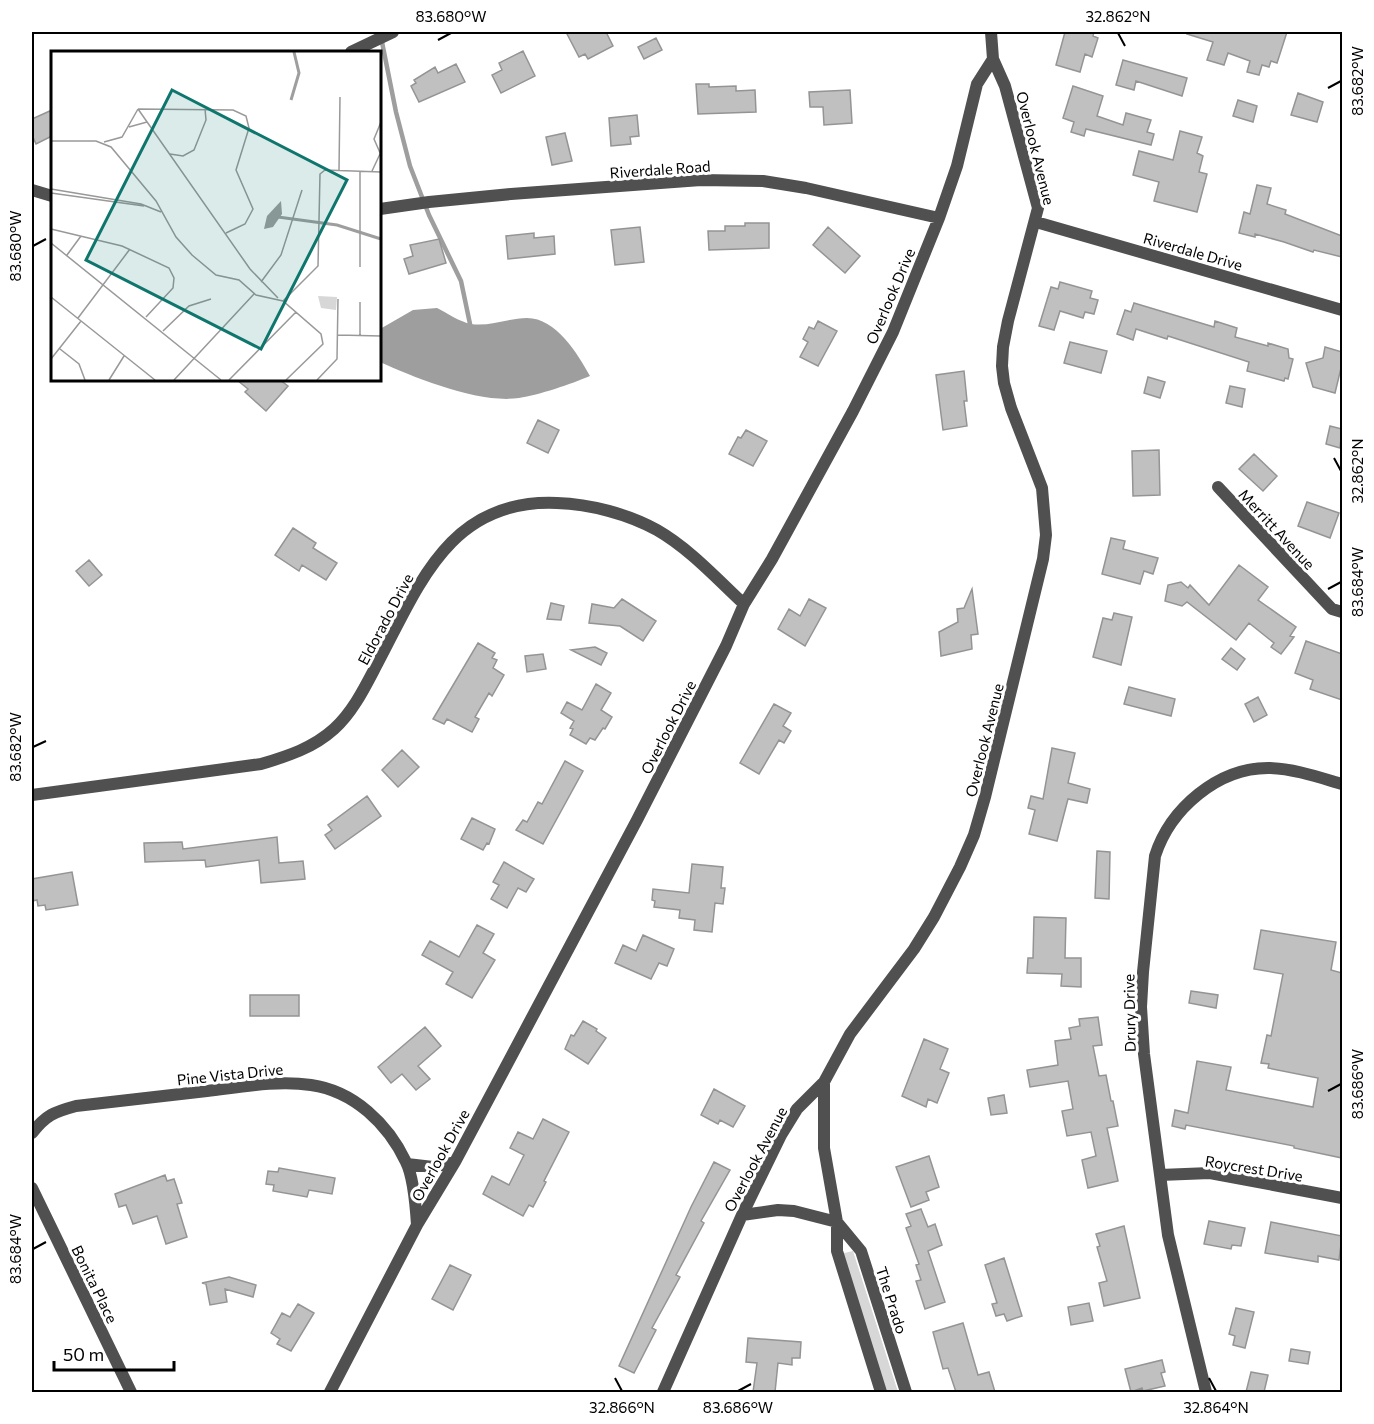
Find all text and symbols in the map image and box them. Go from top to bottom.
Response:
text: 83.680°W [416,7,486,25]
text: 32.862°N [1085,7,1151,25]
text: 83.682°W [1348,46,1366,116]
inset map [51,51,381,381]
street label: Overlook Avenue [1013,89,1059,207]
street label: Riverdale Road [609,156,711,182]
text: 83.680°W [6,211,24,281]
street label: Riverdale Drive [1141,228,1245,274]
street label: Overlook Drive [862,245,918,347]
text: 32.862°N [1348,438,1366,504]
street label: Merritt Avenue [1235,485,1319,573]
text: 83.684°W [1348,547,1366,617]
street label: Eldorado Drive [353,570,417,668]
street label: Overlook Drive [637,677,699,777]
street label: Overlook Avenue [961,681,1007,799]
text: 83.682°W [6,712,24,782]
street label: Drury Drive [1119,974,1139,1052]
text: 83.686°W [1348,1049,1366,1119]
street label: Pine Vista Drive [176,1059,284,1089]
street label: Overlook Avenue [720,1103,790,1215]
street label: Overlook Drive [407,1106,473,1204]
street label: Roycrest Drive [1204,1151,1304,1185]
text: 83.684°W [6,1214,24,1284]
street label: Bonita Place [68,1242,122,1326]
street label: The Prado [873,1264,911,1336]
scale bar [54,1334,174,1372]
text: 50 m [63,1343,104,1365]
text: 32.866°N [589,1398,655,1416]
text: 83.686°W [703,1398,773,1416]
text: 32.864°N [1183,1398,1249,1416]

